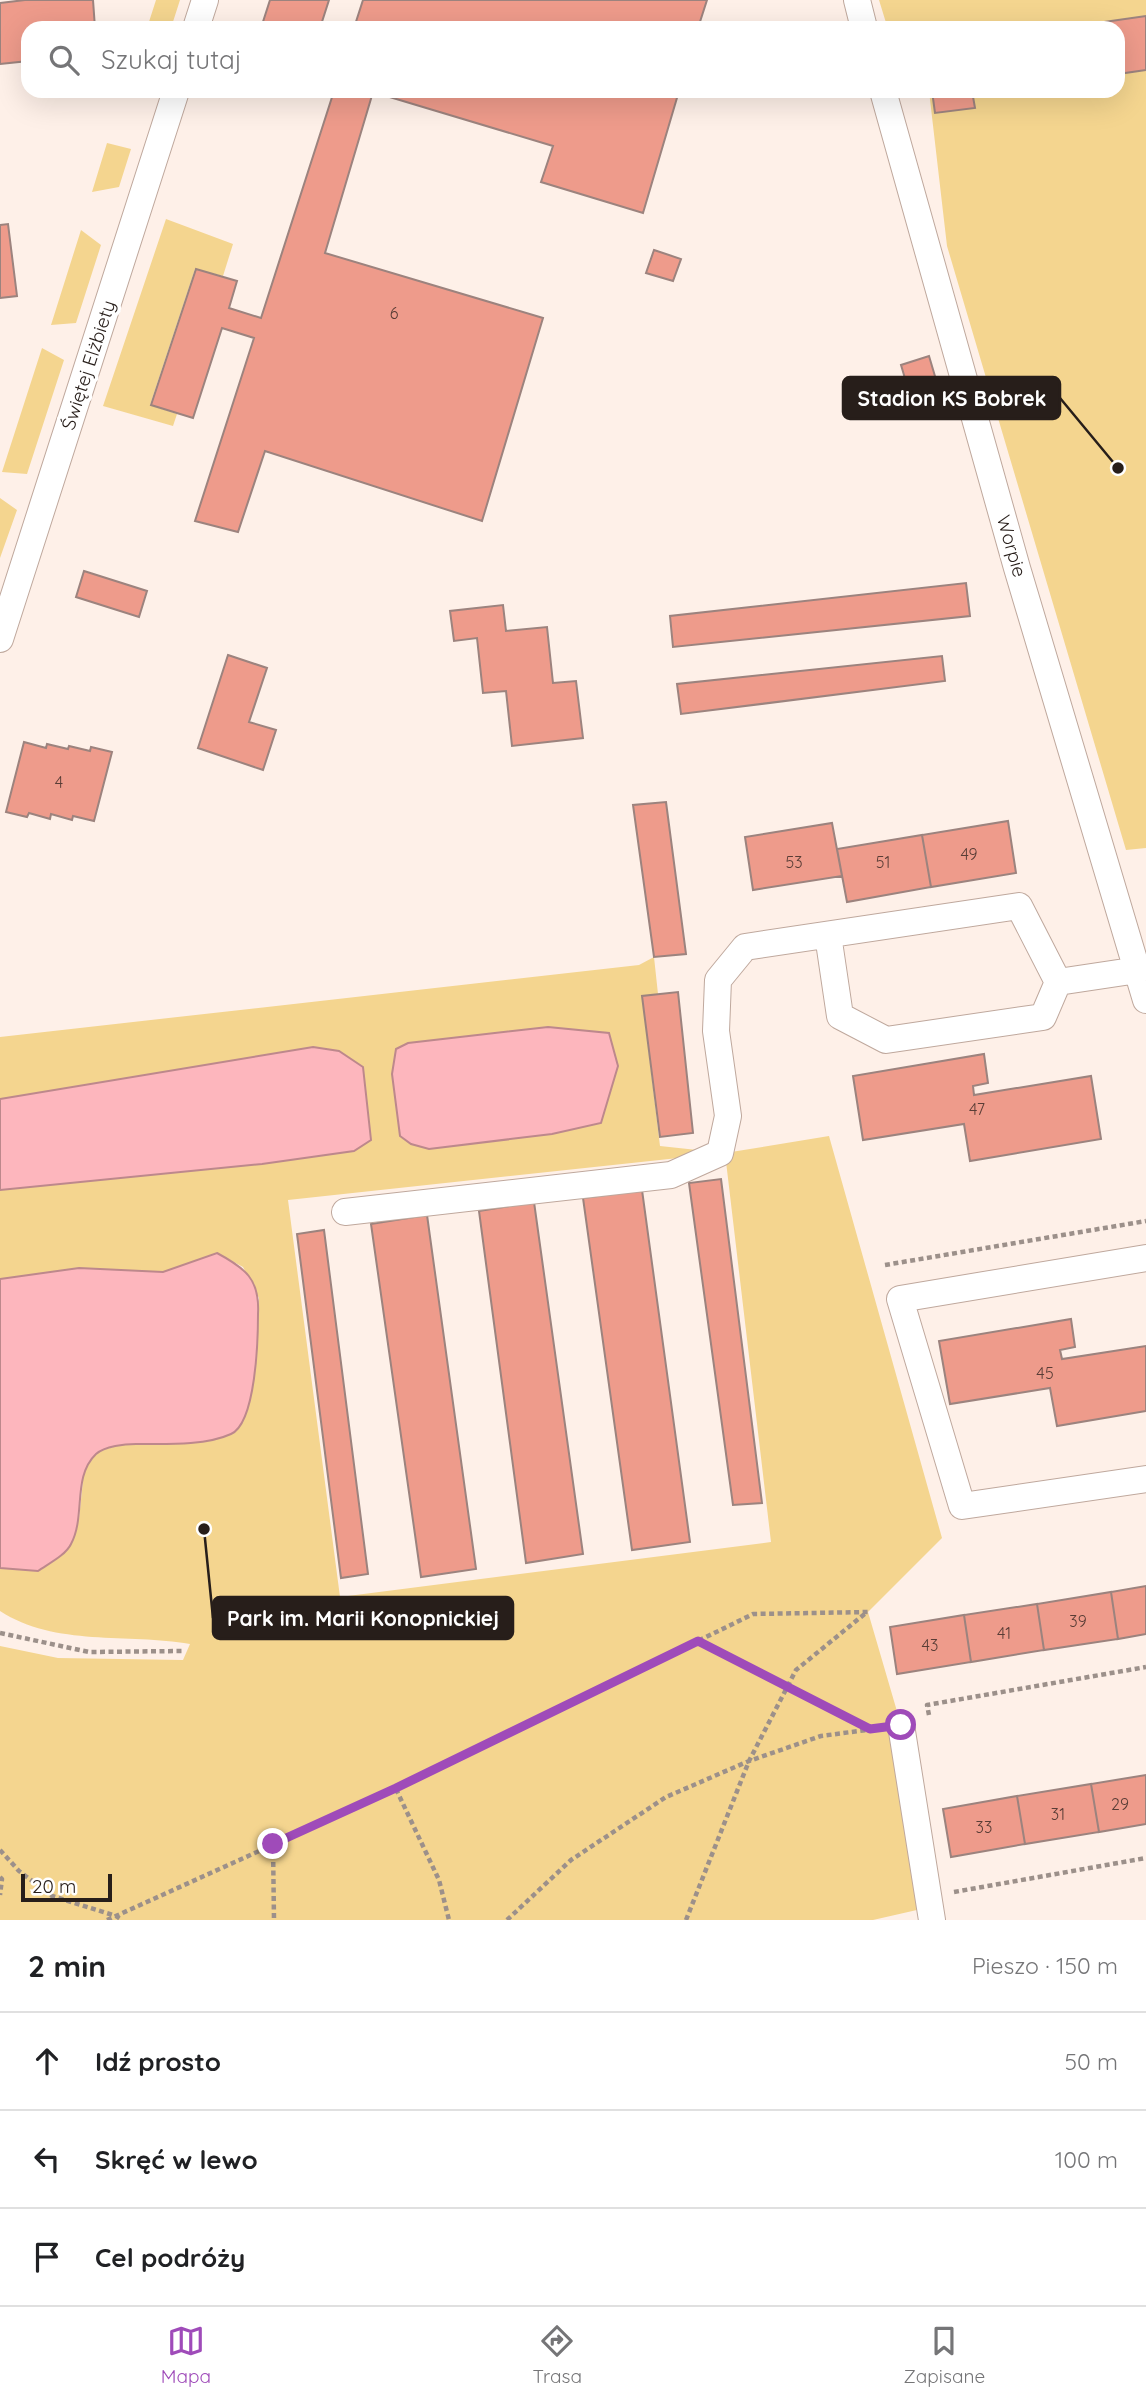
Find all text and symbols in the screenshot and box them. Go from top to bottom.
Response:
search box [21,21,1125,98]
icon: search [45,41,83,79]
text: Szukaj tutaj [101,43,242,76]
street label: Świętej Elżbiety [56,297,120,433]
house number: 6 [390,303,399,323]
callout: Stadion KS Bobrek [843,377,1060,419]
text: Stadion KS Bobrek [858,385,1047,411]
street label: Worpie [992,512,1032,580]
house number: 4 [55,772,63,792]
house number: 49 [960,844,978,864]
house number: 53 [785,852,803,872]
house number: 51 [876,852,890,872]
house number: 47 [969,1099,985,1119]
house number: 45 [1036,1363,1054,1383]
callout: Park im. Marii Konopnickiej [213,1597,513,1639]
text: Park im. Marii Konopnickiej [227,1605,499,1631]
house number: 39 [1069,1611,1087,1631]
house number: 41 [997,1623,1011,1643]
house number: 43 [922,1635,938,1655]
route start [885,1709,916,1740]
house number: 29 [1111,1794,1129,1814]
house number: 31 [1051,1804,1065,1824]
house number: 33 [976,1817,992,1837]
route end [257,1828,288,1859]
scale bar [21,1871,112,1903]
text: 20 m [32,1874,76,1898]
text: 2 min [28,1947,106,1985]
text: Pieszo · 150 m [972,1951,1118,1980]
icon: ahead [28,2042,66,2080]
text: Idź prosto [95,2045,221,2078]
text: 50 m [1065,2047,1118,2076]
icon: left [28,2140,66,2178]
text: Skręć w lewo [95,2143,258,2176]
text: 100 m [1055,2145,1118,2174]
icon: arrive [28,2238,66,2276]
text: Cel podróży [95,2241,245,2274]
tab: Mapa [161,2322,211,2388]
tab: Trasa [533,2322,582,2388]
tab: Zapisane [904,2322,985,2388]

